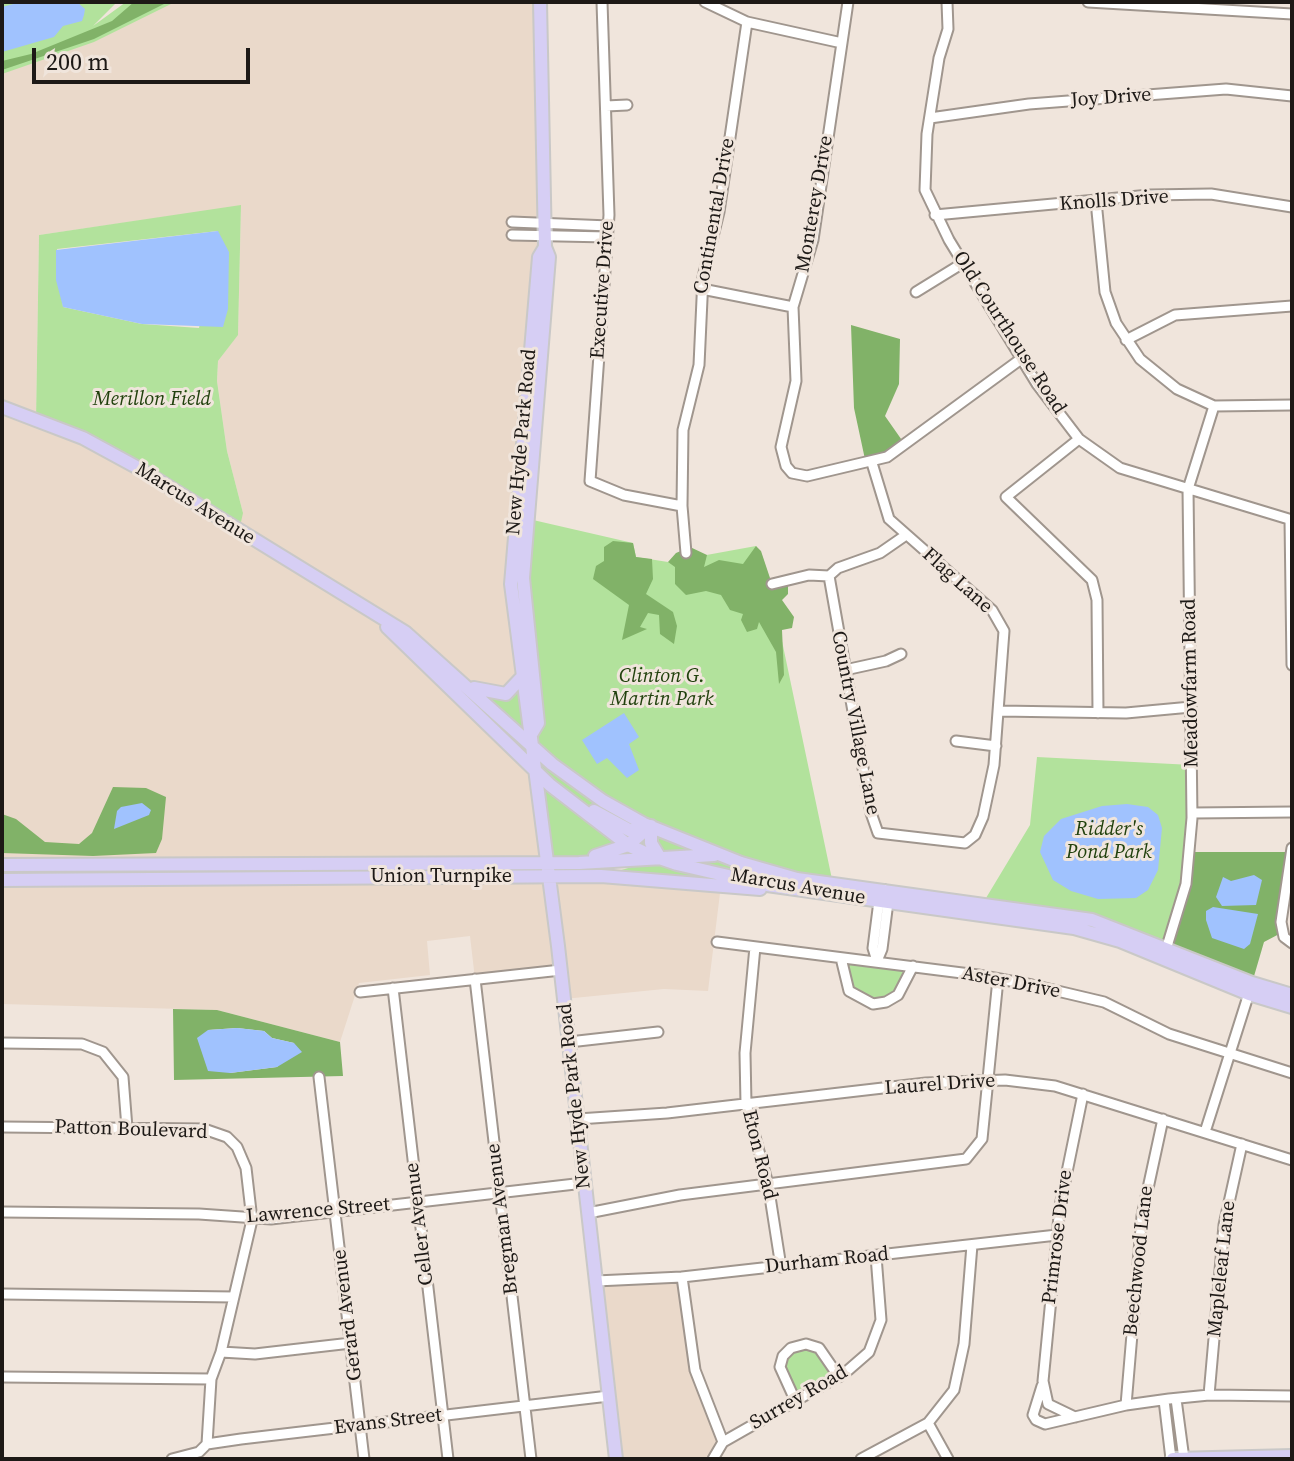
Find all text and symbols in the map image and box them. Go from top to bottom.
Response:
scale bar [36,32,254,82]
text: 200 m [46,45,109,78]
street label: Joy Drive [1070,83,1152,113]
street label: Monterey Drive [791,134,839,274]
street label: Continental Drive [689,136,741,296]
street label: Knolls Drive [1058,185,1170,217]
street label: Executive Drive [586,220,620,360]
street label: Old Courthouse Road [947,247,1071,419]
street label: New Hyde Park Road [502,348,542,536]
park label: Merillon Field [93,388,211,412]
street label: Marcus Avenue [131,458,259,550]
street label: Flag Lane [917,543,997,619]
street label: Meadowfarm Road [1178,598,1204,768]
street label: Country Village Lane [825,629,885,817]
park label: Clinton G. Martin Park [610,665,714,712]
park label: Ridder's Pond Park [1066,818,1152,865]
street label: Marcus Avenue [729,863,867,911]
street label: Union Turnpike [370,865,512,889]
street label: Aster Drive [960,962,1062,1004]
street label: New Hyde Park Road [553,1002,597,1190]
street label: Laurel Drive [884,1069,996,1101]
street label: Eton Road [736,1108,782,1202]
street label: Patton Boulevard [54,1115,208,1145]
street label: Bregman Avenue [482,1142,524,1296]
street label: Celler Avenue [401,1161,439,1287]
street label: Primrose Drive [1038,1169,1078,1305]
street label: Beechwood Lane [1119,1185,1159,1337]
street label: Lawrence Street [245,1193,391,1229]
street label: Mapleleaf Lane [1203,1200,1241,1338]
street label: Durham Road [764,1243,890,1279]
street label: Gerard Avenue [328,1248,368,1382]
street label: Surrey Road [746,1360,852,1436]
street label: Evans Street [333,1403,443,1441]

